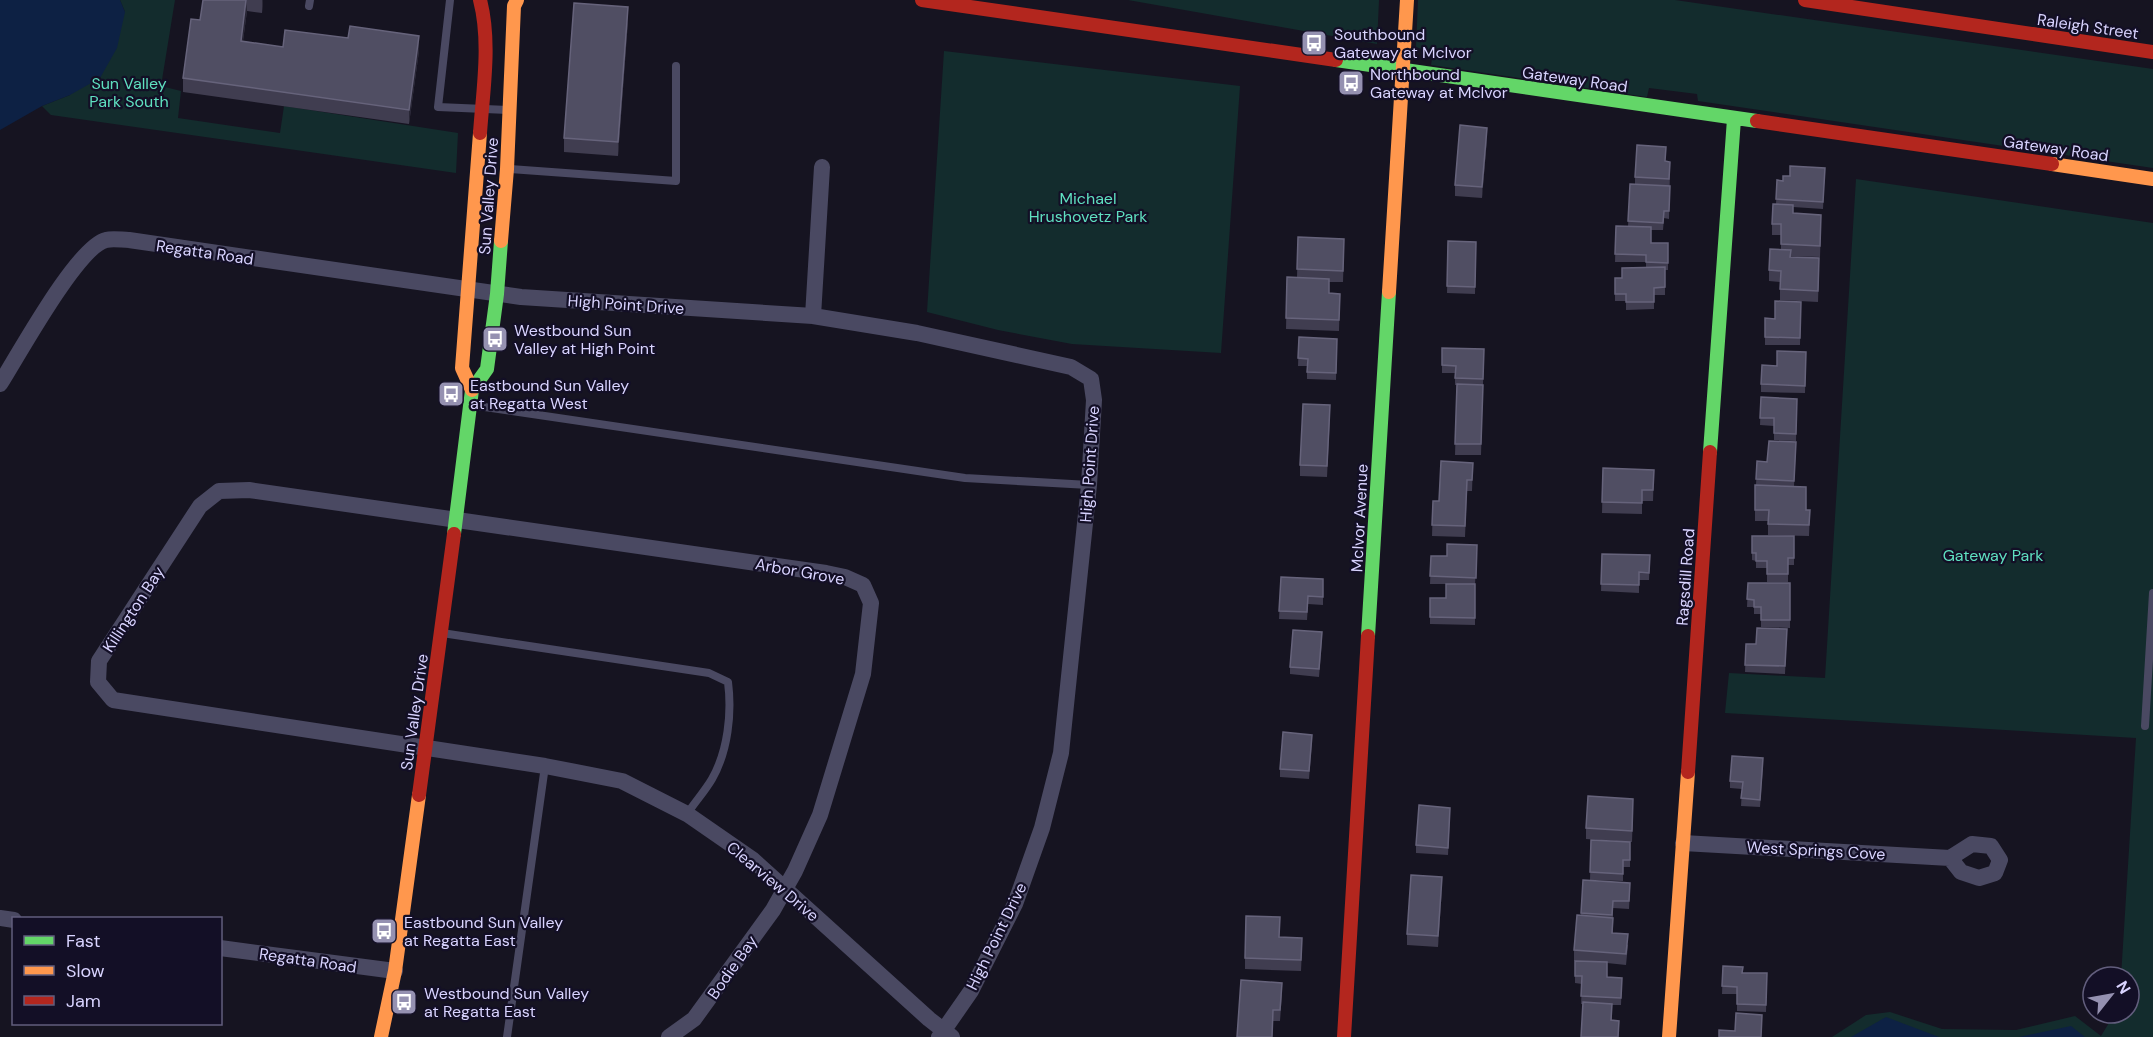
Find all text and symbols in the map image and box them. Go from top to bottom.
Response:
street label: Raleigh Street [2036,9,2140,44]
place label: Southbound Gateway at McIvor [1334,24,1472,63]
bus stop icon: Southbound Gateway at McIvor [1299,28,1329,58]
street label: Gateway Road [1521,62,1629,97]
place label: Northbound Gateway at McIvor [1370,64,1508,103]
bus stop icon: Northbound Gateway at McIvor [1336,68,1366,98]
park label: Sun Valley Park South [89,73,169,112]
street label: Gateway Road [2002,131,2110,166]
street label: Sun Valley Drive [474,137,503,255]
park label: Michael Hrushovetz Park [1029,188,1147,227]
street label: Regatta Road [155,235,255,270]
street label: High Point Drive [567,290,685,319]
place label: Westbound Sun Valley at High Point [514,320,655,359]
bus stop icon: Westbound Sun Valley at High Point [480,324,510,354]
place label: Eastbound Sun Valley at Regatta West [470,375,629,414]
bus stop icon: Eastbound Sun Valley at Regatta West [436,379,466,409]
street label: High Point Drive [1075,405,1104,523]
street label: McIvor Avenue [1346,463,1373,573]
street label: Ragsdill Road [1672,528,1699,626]
park label: Gateway Park [1943,545,2043,566]
street label: Arbor Grove [754,553,846,590]
street label: Killington Bay [98,562,169,656]
street label: Sun Valley Drive [396,652,433,772]
street label: West Springs Cove [1746,836,1886,865]
street label: Clearview Drive [722,837,823,926]
street label: High Point Drive [961,879,1032,993]
place label: Eastbound Sun Valley at Regatta East [404,912,563,951]
bus stop icon: Eastbound Sun Valley at Regatta East [369,916,399,946]
legend [12,917,222,1025]
text: Fast [66,929,101,953]
street label: Bodie Bay [703,931,762,1003]
street label: Regatta Road [258,943,358,978]
text: Slow [66,959,105,983]
north arrow [2081,965,2141,1025]
text: N [2111,977,2135,998]
place label: Westbound Sun Valley at Regatta East [424,983,589,1022]
bus stop icon: Westbound Sun Valley at Regatta East [389,987,419,1017]
text: Jam [66,989,101,1013]

